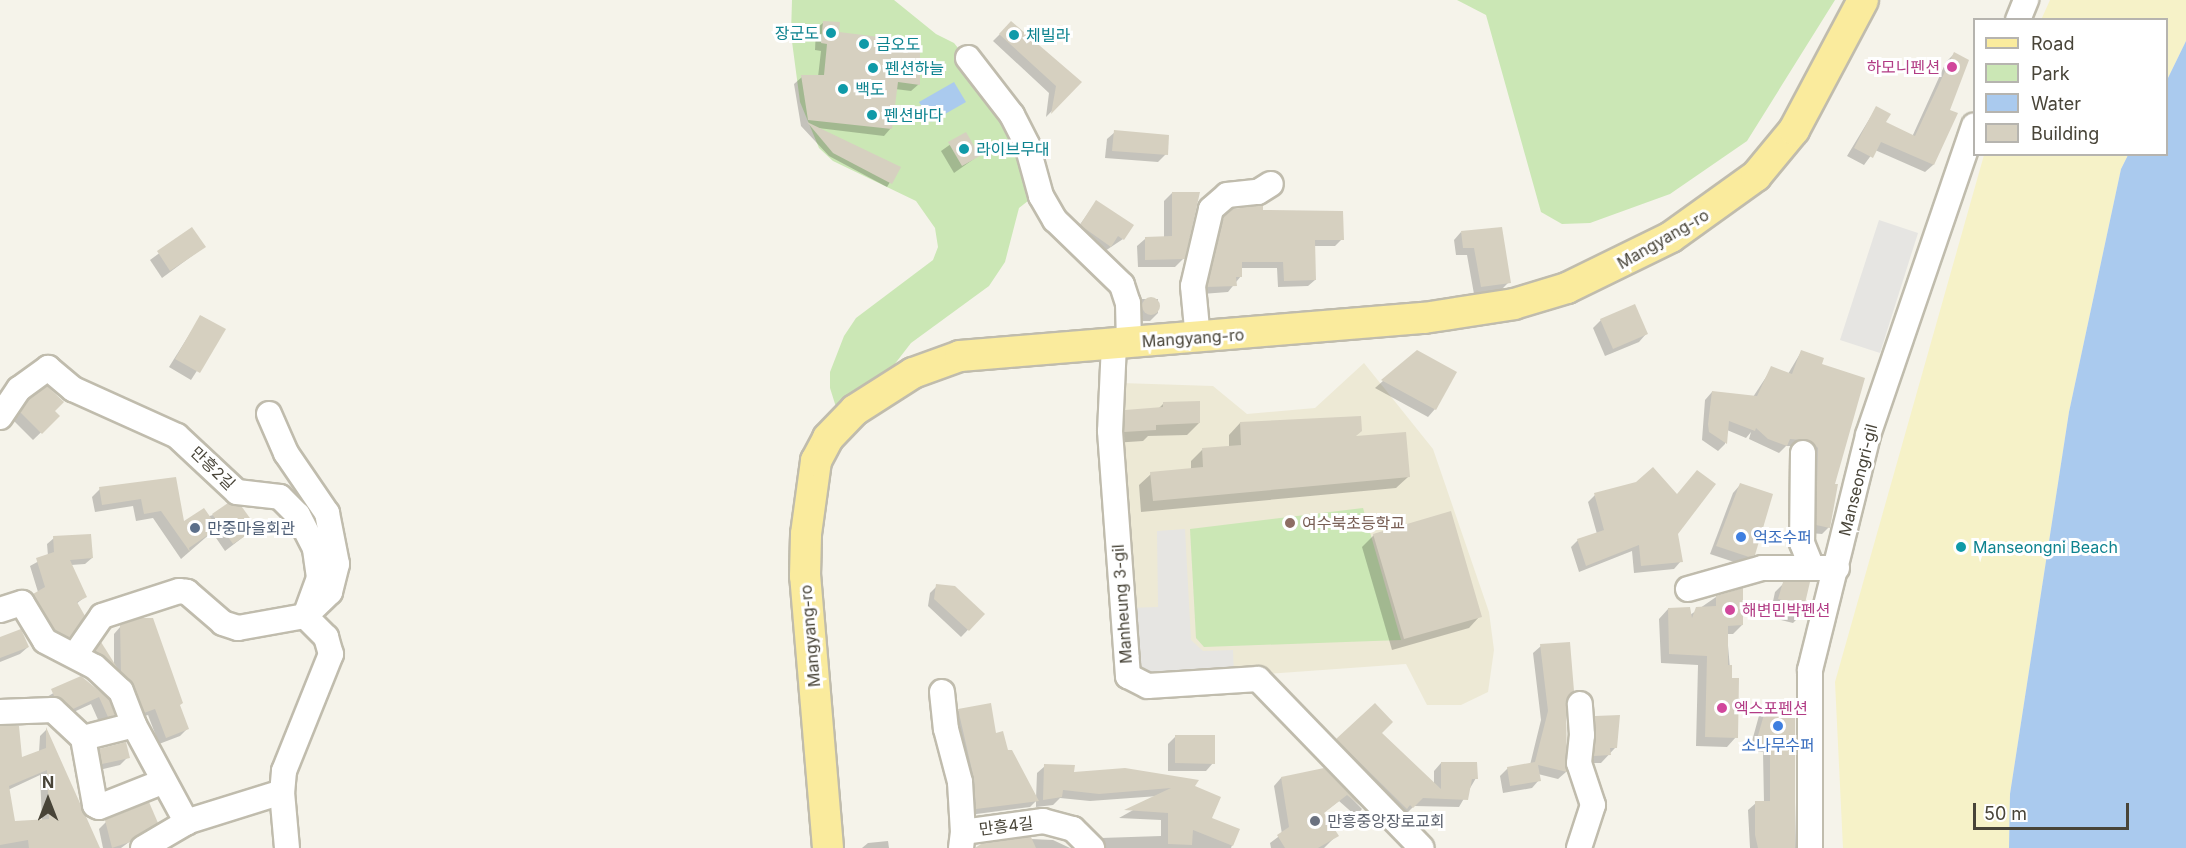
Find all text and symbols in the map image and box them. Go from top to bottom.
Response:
legend [1973,18,2168,156]
place label: 장군도 [775,23,819,43]
place label: 체빌라 [1026,25,1070,45]
marker: 장군도 [824,26,838,40]
marker: 체빌라 [1007,28,1021,42]
text: Road [2031,33,2074,54]
place label: 금오도 [876,34,920,54]
marker: 금오도 [857,37,871,51]
place label: 하모니펜션 [1866,57,1940,77]
place label: 펜션하늘 [885,58,944,78]
marker: 하모니펜션 [1945,60,1959,74]
marker: 펜션하늘 [866,61,880,75]
text: Park [2031,63,2070,84]
place label: 백도 [855,79,884,99]
marker: 백도 [836,82,850,96]
text: Water [2031,93,2081,114]
place label: 펜션바다 [884,105,943,125]
marker: 펜션바다 [865,108,879,122]
text: Building [2031,123,2099,144]
place label: 라이브무대 [976,139,1050,159]
marker: 라이브무대 [957,142,971,156]
street label: Mangyang-ro [1614,205,1712,273]
street label: Mangyang-ro [1141,325,1245,351]
street label: Manseongri-gil [1835,422,1881,538]
street label: 만흥2길 [187,442,239,494]
place label: 여수북초등학교 [1302,513,1405,533]
marker: 여수북초등학교 [1283,516,1297,530]
place label: 만중마을회관 [207,518,295,538]
marker: 만중마을회관 [188,521,202,535]
place label: 억조수퍼 [1753,527,1812,547]
marker: 억조수퍼 [1734,530,1748,544]
place label: Manseongni Beach [1973,537,2118,557]
marker: Manseongni Beach [1954,540,1968,554]
street label: Manheung 3-gil [1108,544,1136,664]
street label: Mangyang-ro [796,584,824,688]
place label: 해변민박펜션 [1742,600,1830,620]
marker: 해변민박펜션 [1723,603,1737,617]
place label: 엑스포펜션 [1734,698,1808,718]
marker: 엑스포펜션 [1715,701,1729,715]
marker: 소나무수퍼 [1771,719,1785,733]
place label: 소나무수퍼 [1741,735,1815,755]
north arrow [18,770,78,830]
text: N [42,772,54,792]
scale bar [1976,791,2132,829]
text: 50 m [1984,803,2027,824]
place label: 만흥중앙장로교회 [1327,811,1445,831]
street label: 만흥4길 [978,813,1034,839]
marker: 만흥중앙장로교회 [1308,814,1322,828]

